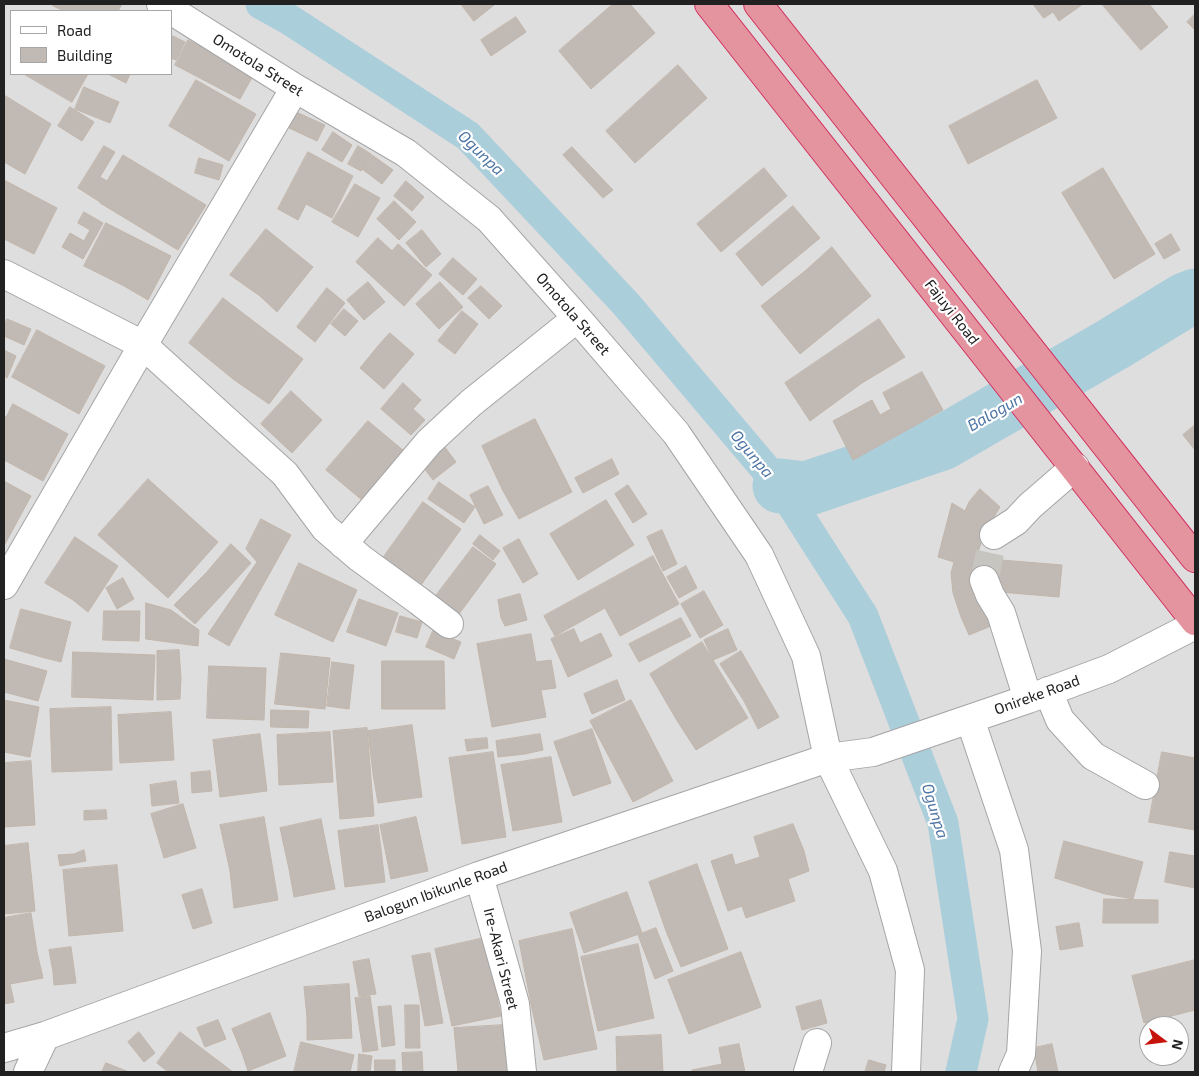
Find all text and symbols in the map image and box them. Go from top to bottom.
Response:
legend [10,10,172,75]
text: Road [57,21,92,39]
street label: Omotola Street [209,30,307,100]
text: Building [57,46,112,64]
water label: Ogunpa [454,126,508,180]
street label: Omotola Street [532,269,614,359]
street label: Fajuyi Road [921,276,983,348]
water label: Balogun [964,389,1026,435]
water label: Ogunpa [726,426,778,482]
street label: Onireke Road [992,671,1082,719]
water label: Ogunpa [918,781,952,841]
street label: Balogun Ibikunle Road [362,858,510,926]
street label: Ire-Akari Street [480,906,522,1012]
north arrow [1139,1016,1189,1066]
text: N [1168,1038,1188,1052]

